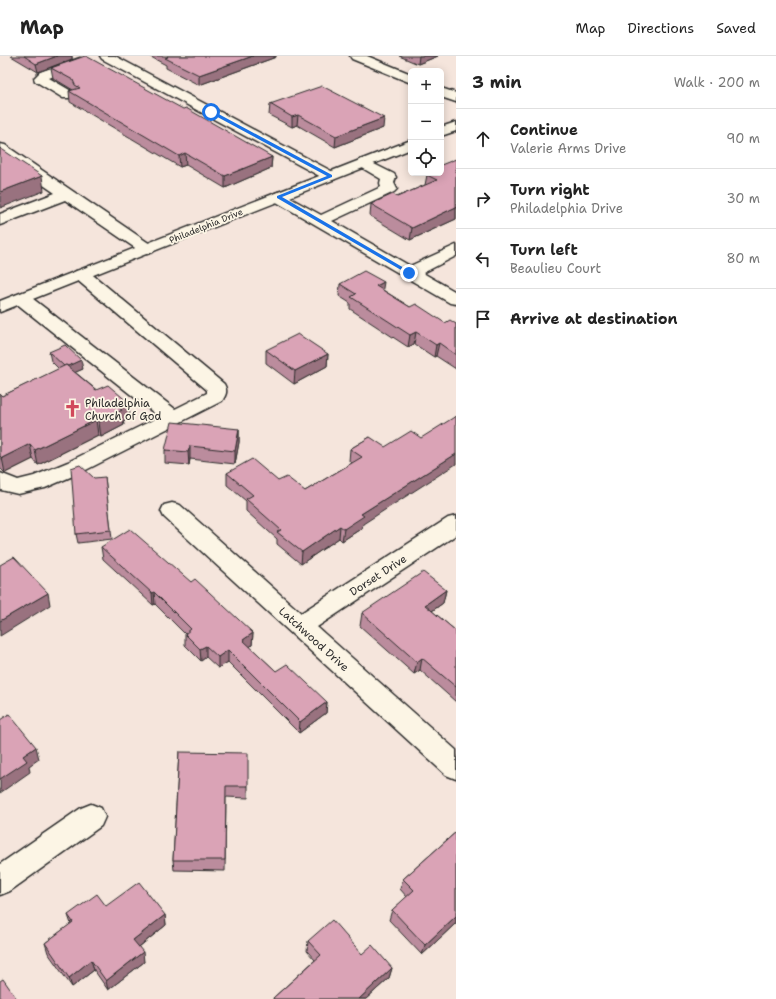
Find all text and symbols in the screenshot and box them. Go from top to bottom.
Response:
text: Map [20,15,64,40]
text: Map [576,19,606,37]
text: Directions [628,19,694,37]
text: Saved [716,19,756,37]
map controls [408,68,444,176]
button: + [408,68,444,104]
text: 3 min [472,71,522,93]
text: Walk · 200 m [674,74,760,91]
route start [202,103,220,121]
button: − [408,104,444,140]
text: Continue [510,120,578,140]
icon: ahead [472,128,494,150]
text: 90 m [726,130,760,147]
button: locate [408,140,444,176]
text: Valerie Arms Drive [510,140,626,157]
text: Turn right [510,180,590,200]
icon: right [472,188,494,210]
text: 30 m [726,190,760,207]
text: Philadelphia Drive [510,200,623,217]
street label: Philadelphia Drive [167,206,245,246]
text: Turn left [510,240,578,260]
icon: left [472,248,494,270]
text: 80 m [726,250,760,267]
text: Beaulieu Court [510,260,601,277]
route end [400,264,418,282]
icon: arrive [472,308,494,330]
text: Arrive at destination [510,309,678,329]
place label: Philadelphia Church of God [85,396,162,424]
church icon: Philadelphia Church of God [62,399,82,419]
street label: Dorset Drive [347,551,410,600]
street label: Latchwood Drive [275,604,352,675]

